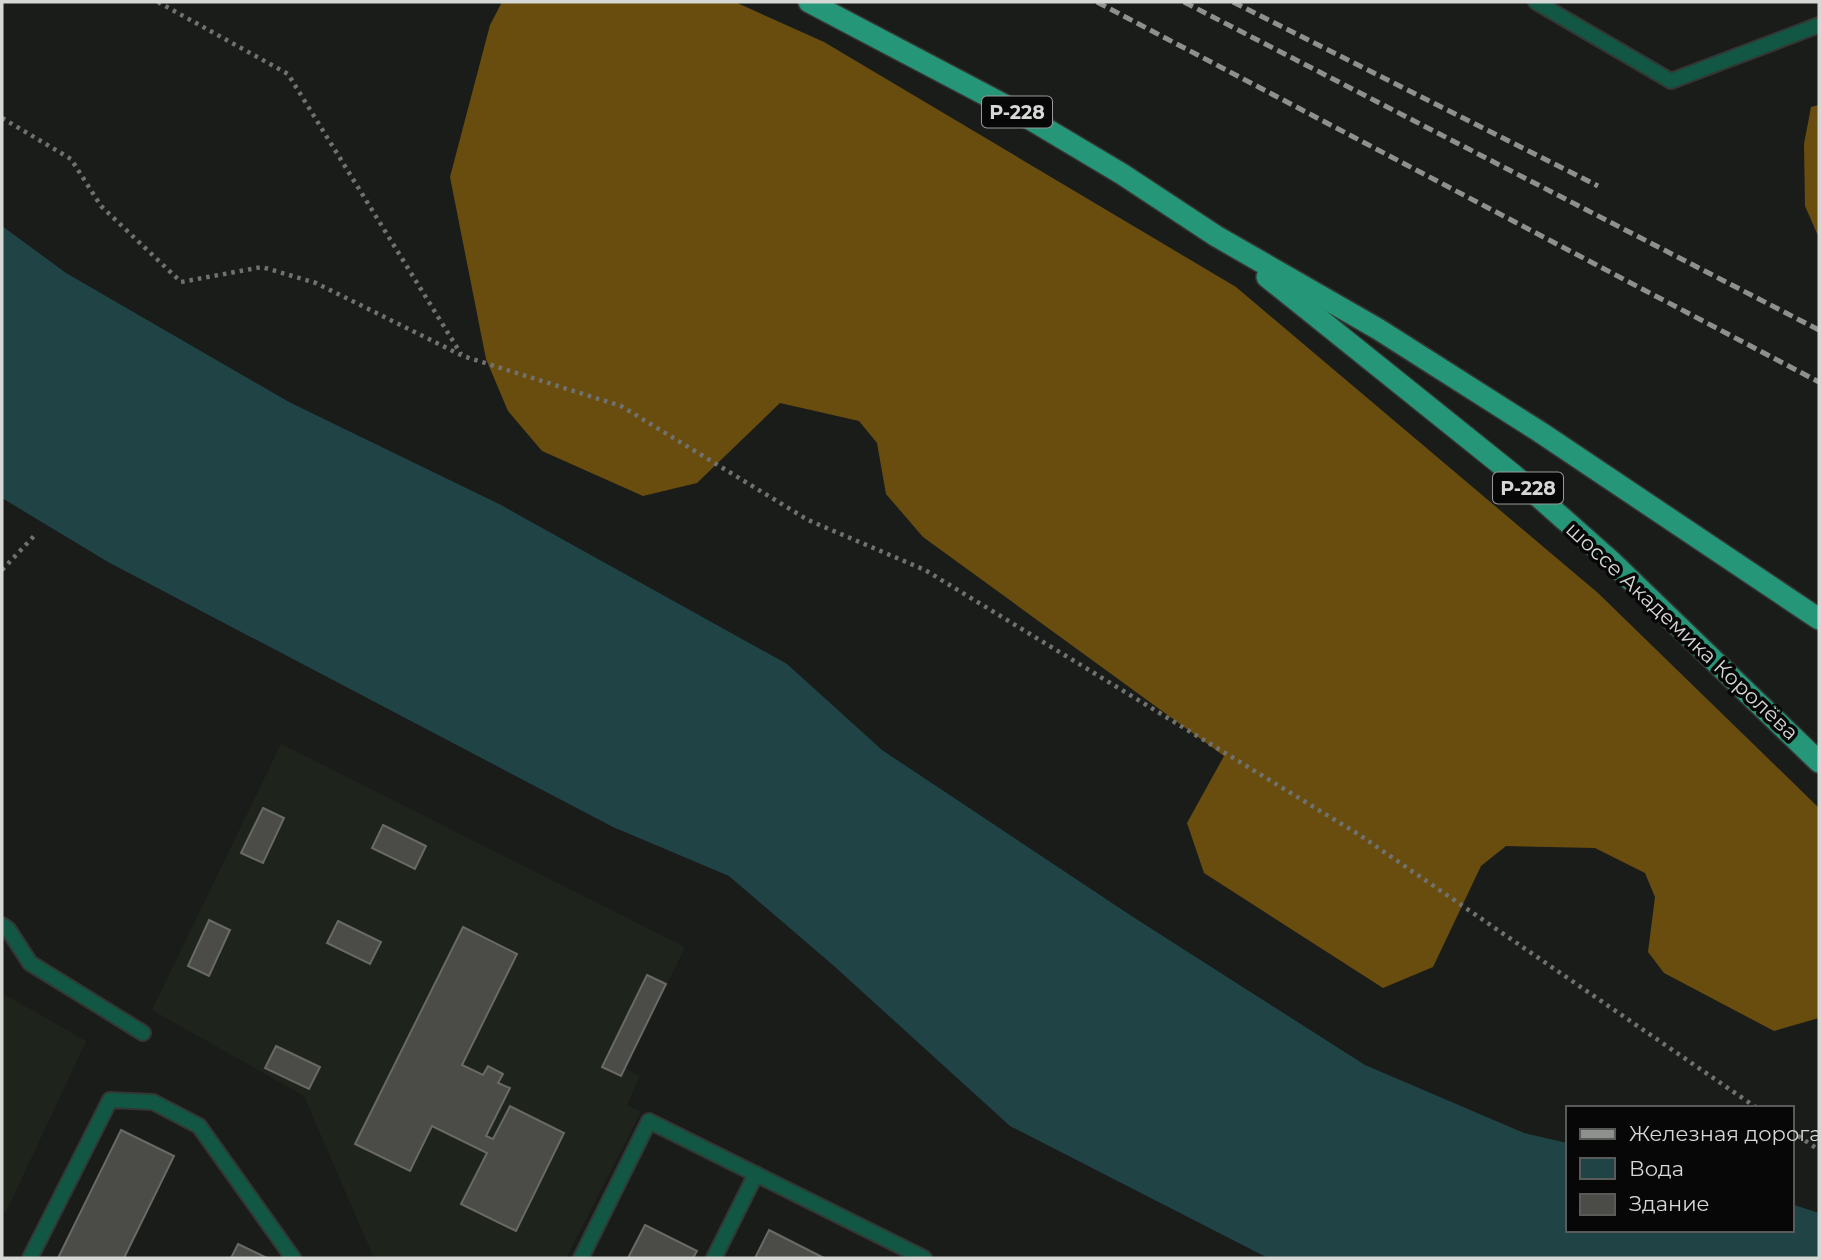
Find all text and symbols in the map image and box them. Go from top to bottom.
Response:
road number: Р-228 [982,96,1052,128]
road number: Р-228 [1493,472,1563,503]
street label: шоссе Академика Королёва [1561,516,1804,745]
legend [1566,1106,1793,1232]
text: Железная дорога [1629,1121,1821,1146]
text: Вода [1629,1156,1684,1181]
text: Здание [1629,1191,1710,1216]

